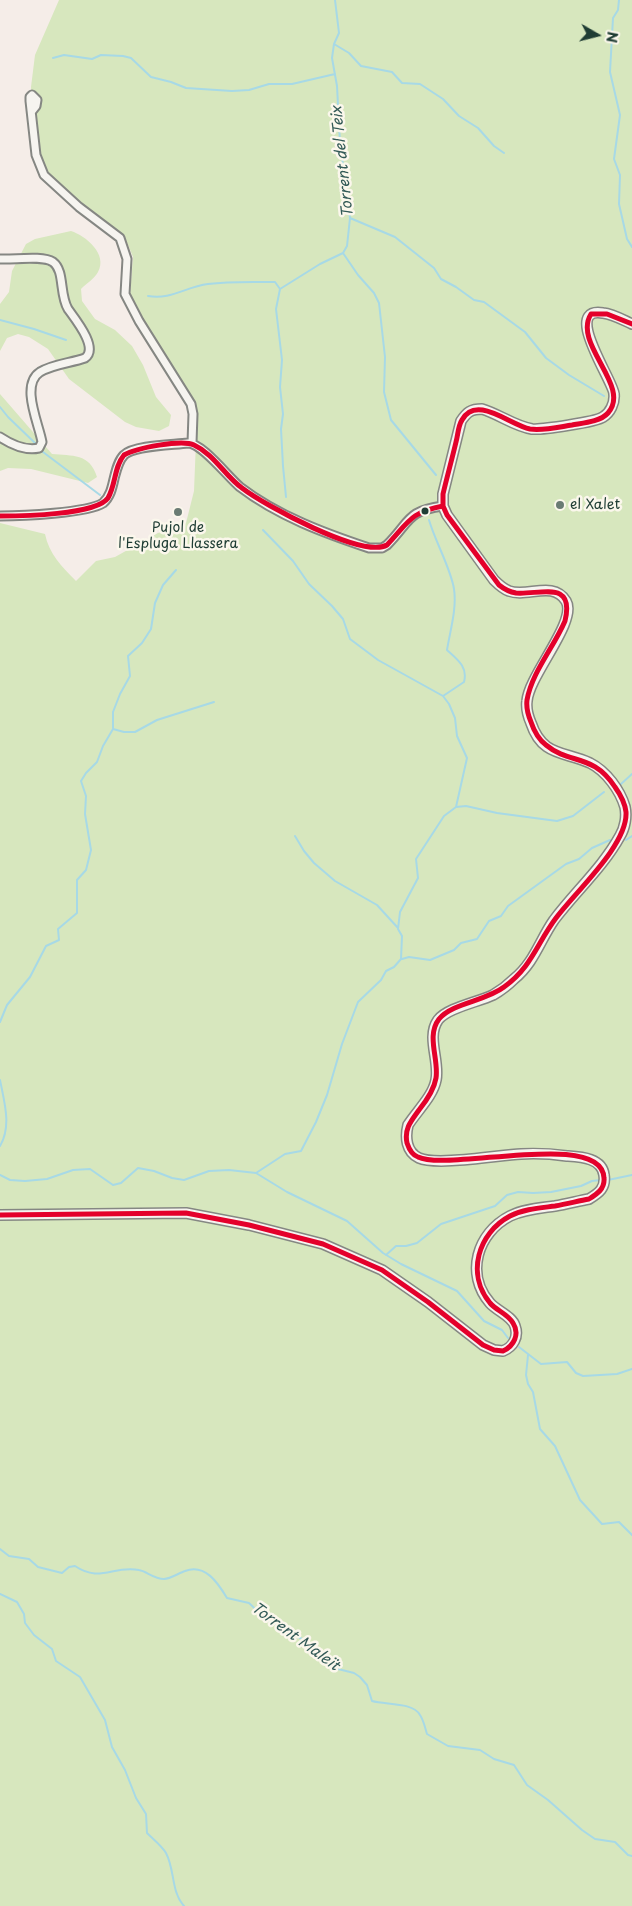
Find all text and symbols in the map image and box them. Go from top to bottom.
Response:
north arrow [572,10,622,60]
text: N [601,30,624,44]
water label: Torrent del Teix [328,106,358,218]
place label: el Xalet [570,497,620,513]
marker: el Xalet [554,499,566,511]
marker: Pujol de l'Espluga Llassera [172,506,184,518]
unlabelled marker [420,506,430,516]
place label: Pujol de l'Espluga Llassera [118,520,238,552]
water label: Torrent Maleït [248,1599,342,1675]

